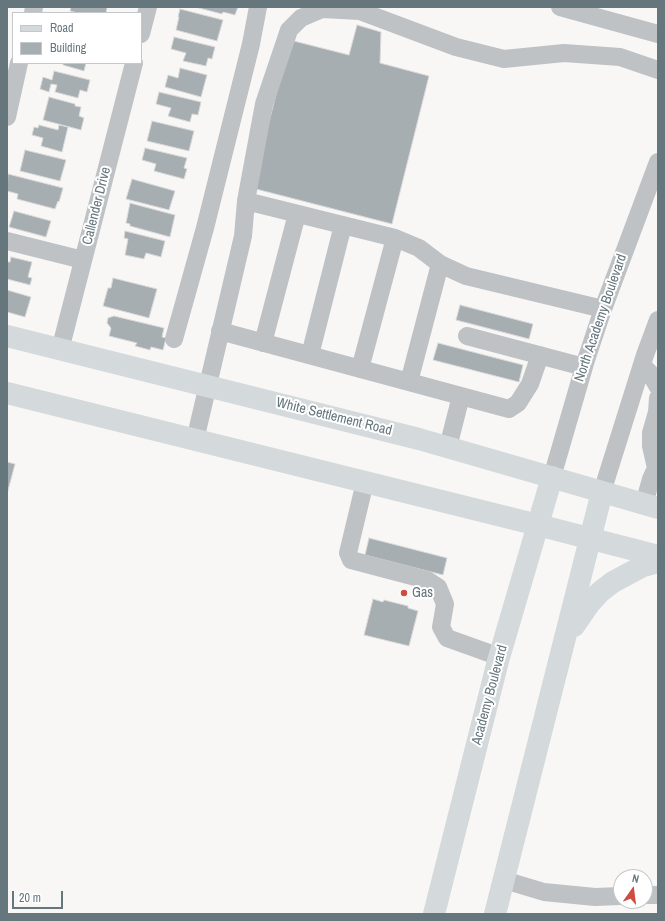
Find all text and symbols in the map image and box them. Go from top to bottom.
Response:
legend [12,12,142,64]
text: Road [50,20,74,36]
text: Building [50,40,86,56]
street label: Callender Drive [79,165,115,247]
street label: North Academy Boulevard [571,252,631,384]
street label: White Settlement Road [274,394,394,440]
place label: Gas [412,585,433,601]
marker: Gas [399,588,409,598]
street label: Academy Boulevard [469,643,511,747]
north arrow [613,869,653,909]
text: N [631,871,641,886]
scale bar [14,883,65,909]
text: 20 m [19,890,41,906]

